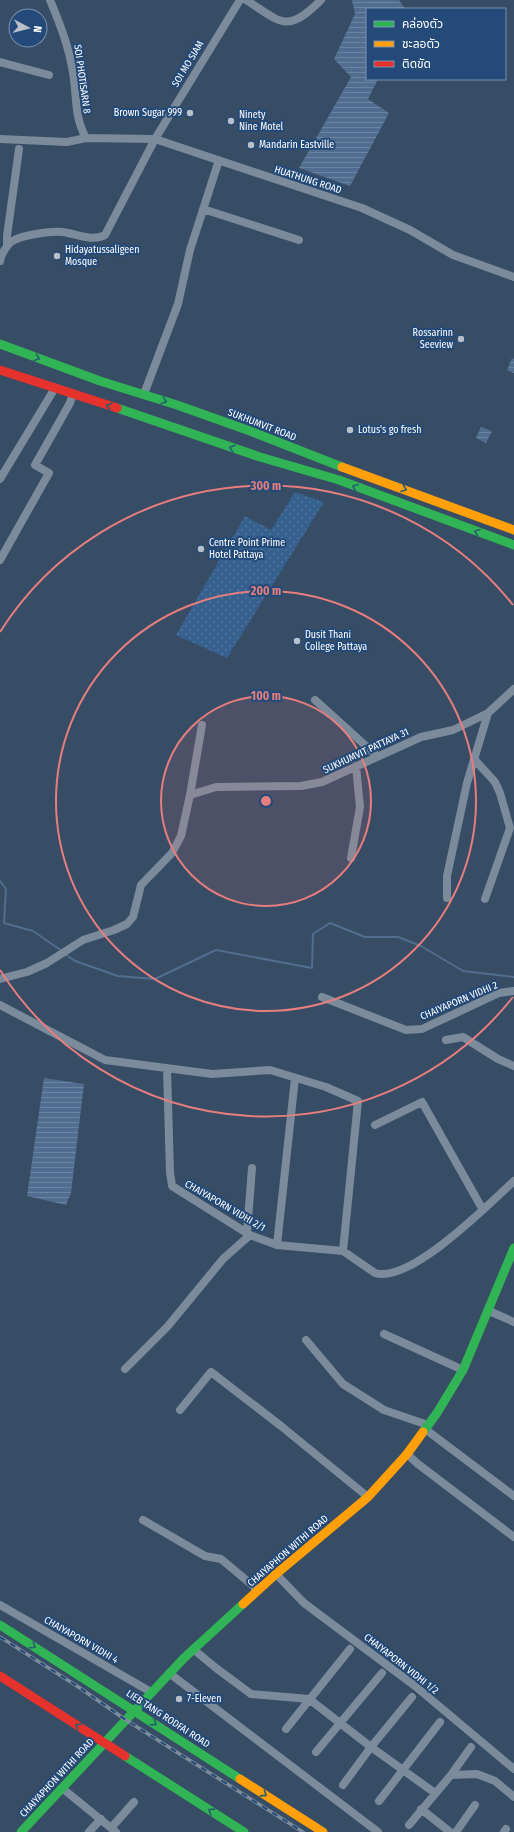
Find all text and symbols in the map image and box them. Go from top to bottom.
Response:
north arrow [8,8,48,48]
legend [366,8,506,80]
text: คล่องตัว [402,17,443,31]
text: N [31,25,44,33]
text: ชะลอตัว [402,37,440,51]
street label: SOI MO SIAM [170,39,206,89]
street label: SOI PHOTISARN 8 [71,44,93,114]
text: ติดขัด [402,57,431,71]
place label: Brown Sugar 999 [114,107,182,119]
marker: Brown Sugar 999 [185,108,195,118]
place label: Ninety Nine Motel [239,109,284,133]
marker: Ninety Nine Motel [226,116,236,126]
place label: Mandarin Eastville [259,139,334,151]
marker: Mandarin Eastville [246,140,256,150]
street label: HUATHUNG ROAD [273,163,343,197]
place label: Hidayatussaligeen Mosque [65,244,139,268]
marker: Hidayatussaligeen Mosque [52,251,62,261]
place label: Rossarinn Seeview [413,327,453,351]
marker: Rossarinn Seeview [456,334,466,344]
one-way arrow [33,353,40,361]
one-way arrow [160,396,167,404]
one-way arrow [105,402,112,410]
street label: SUKHUMVIT ROAD [226,406,298,444]
place label: Lotus's go fresh [358,424,422,436]
marker: Lotus's go fresh [345,425,355,435]
one-way arrow [228,444,235,453]
text: 300 m [250,479,281,493]
one-way arrow [352,483,359,491]
one-way arrow [400,485,407,493]
one-way arrow [474,528,481,536]
place label: Centre Point Prime Hotel Pattaya [209,537,285,561]
marker: Centre Point Prime Hotel Pattaya [196,544,206,554]
text: 200 m [250,584,281,598]
place label: Dusit Thani College Pattaya [305,629,367,653]
marker: Dusit Thani College Pattaya [292,636,302,646]
text: 100 m [251,689,281,703]
street label: SUKHUMVIT PATTAYA 31 [321,726,411,776]
centre of rings [259,794,273,808]
street label: CHAIYAPORN VIDHI 2 [418,979,500,1023]
street label: CHAIYAPORN VIDHI 2/1 [183,1178,267,1234]
street label: CHAIYAPHON WITHI ROAD [245,1513,331,1589]
street label: CHAIYAPORN VIDHI 4 [42,1614,120,1666]
street label: CHAIYAPORN VIDHI 1/2 [361,1631,441,1697]
one-way arrow [29,1641,36,1649]
street label: LIEB TANG RODFAI ROAD [124,1687,212,1751]
place label: 7-Eleven [187,1693,221,1705]
marker: 7-Eleven [174,1694,184,1704]
one-way arrow [150,1719,157,1726]
one-way arrow [75,1723,82,1731]
street label: CHAIYAPHON WITHI ROAD [17,1736,97,1820]
one-way arrow [260,1789,267,1797]
one-way arrow [208,1808,215,1816]

